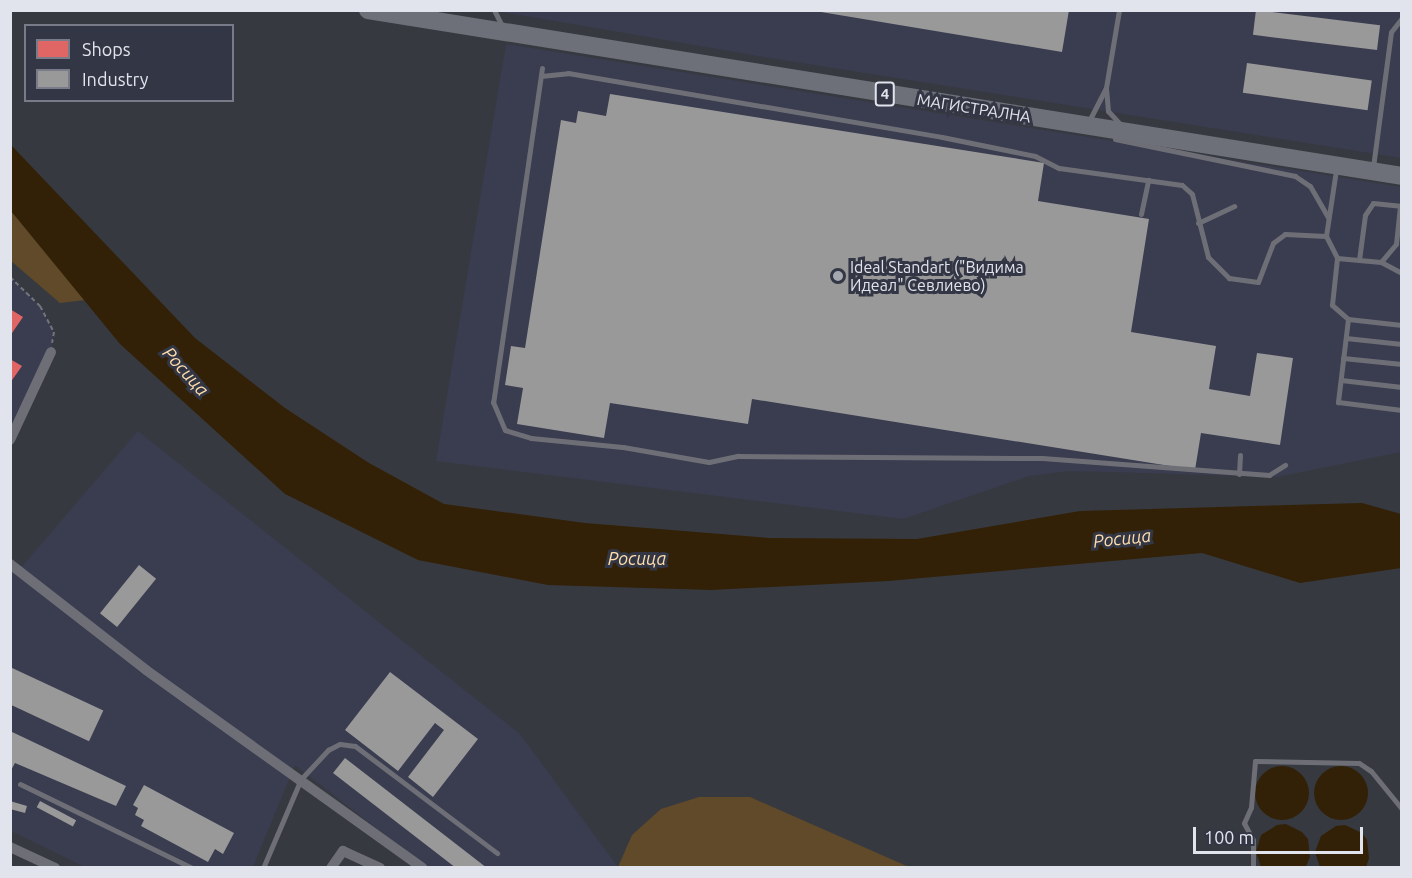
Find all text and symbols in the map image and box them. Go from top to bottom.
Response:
legend [24,24,234,102]
text: Shops [82,39,131,59]
text: Industry [82,69,148,89]
road number: 4 [874,82,896,106]
street label: МАГИСТРАЛНА [916,90,1032,126]
place label: Ideal Standart ("Видима Идеал" Севлиево) [850,257,1024,295]
marker: Ideal Standart ("Видима Идеал" Севлиево) [831,269,845,283]
water label: Росица [158,342,214,400]
water label: Росица [1092,524,1152,552]
water label: Росица [608,547,666,569]
scale bar [1196,815,1366,853]
text: 100 m [1204,827,1254,847]

